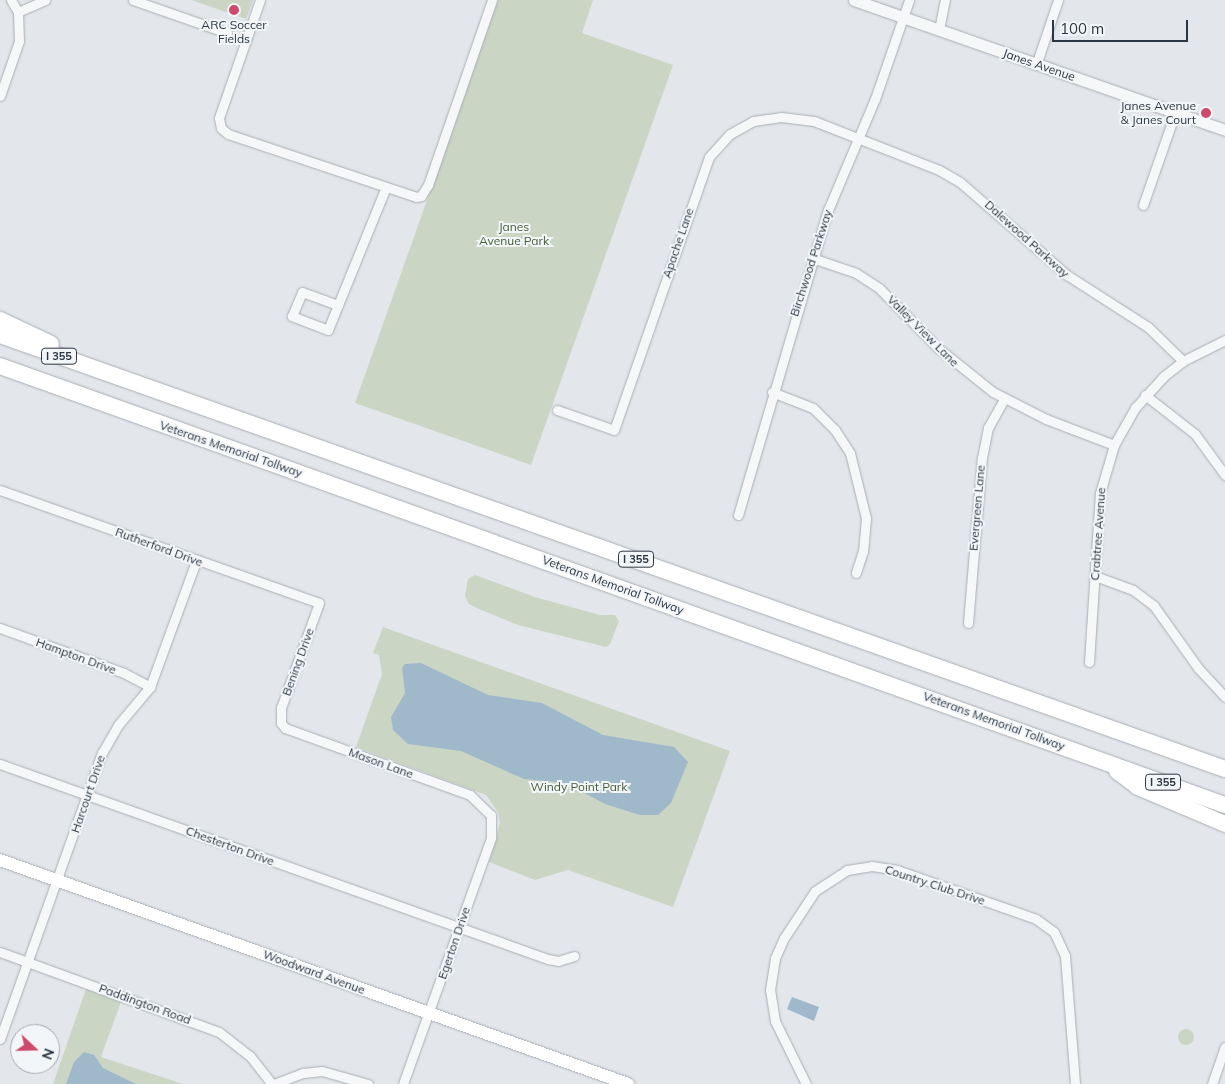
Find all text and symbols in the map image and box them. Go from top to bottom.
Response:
marker: ARC Soccer Fields [228,4,240,16]
scale bar [1055,10,1191,42]
place label: ARC Soccer Fields [201,18,267,46]
text: 100 m [1060,19,1104,38]
street label: Janes Avenue [1001,46,1077,84]
place label: Janes Avenue & Janes Court [1120,99,1196,127]
marker: Janes Avenue & Janes Court [1200,107,1212,119]
street label: Dalewood Parkway [982,197,1072,281]
street label: Apache Lane [659,206,697,280]
street label: Birchwood Parkway [787,208,835,318]
park label: Janes Avenue Park [479,220,549,248]
street label: Valley View Lane [884,292,962,370]
road number: I 355 [40,348,78,364]
street label: Veterans Memorial Tollway [158,418,304,480]
street label: Evergreen Lane [966,464,988,552]
street label: Crabtree Avenue [1088,487,1108,581]
street label: Rutherford Drive [113,525,205,569]
road number: I 355 [617,550,655,568]
street label: Veterans Memorial Tollway [540,553,686,617]
street label: Bening Drive [279,626,317,698]
street label: Hampton Drive [34,635,118,677]
street label: Veterans Memorial Tollway [921,689,1067,753]
street label: Mason Lane [347,745,415,781]
street label: Harcourt Drive [68,753,108,835]
road number: I 355 [1144,774,1182,790]
park label: Windy Point Park [531,780,627,794]
street label: Chesterton Drive [184,823,276,869]
street label: Country Club Drive [883,862,987,908]
street label: Egerton Drive [435,905,473,981]
street label: Woodward Avenue [261,947,367,997]
street label: Paddington Road [97,981,193,1027]
north arrow [10,1024,60,1074]
text: N [38,1046,58,1062]

